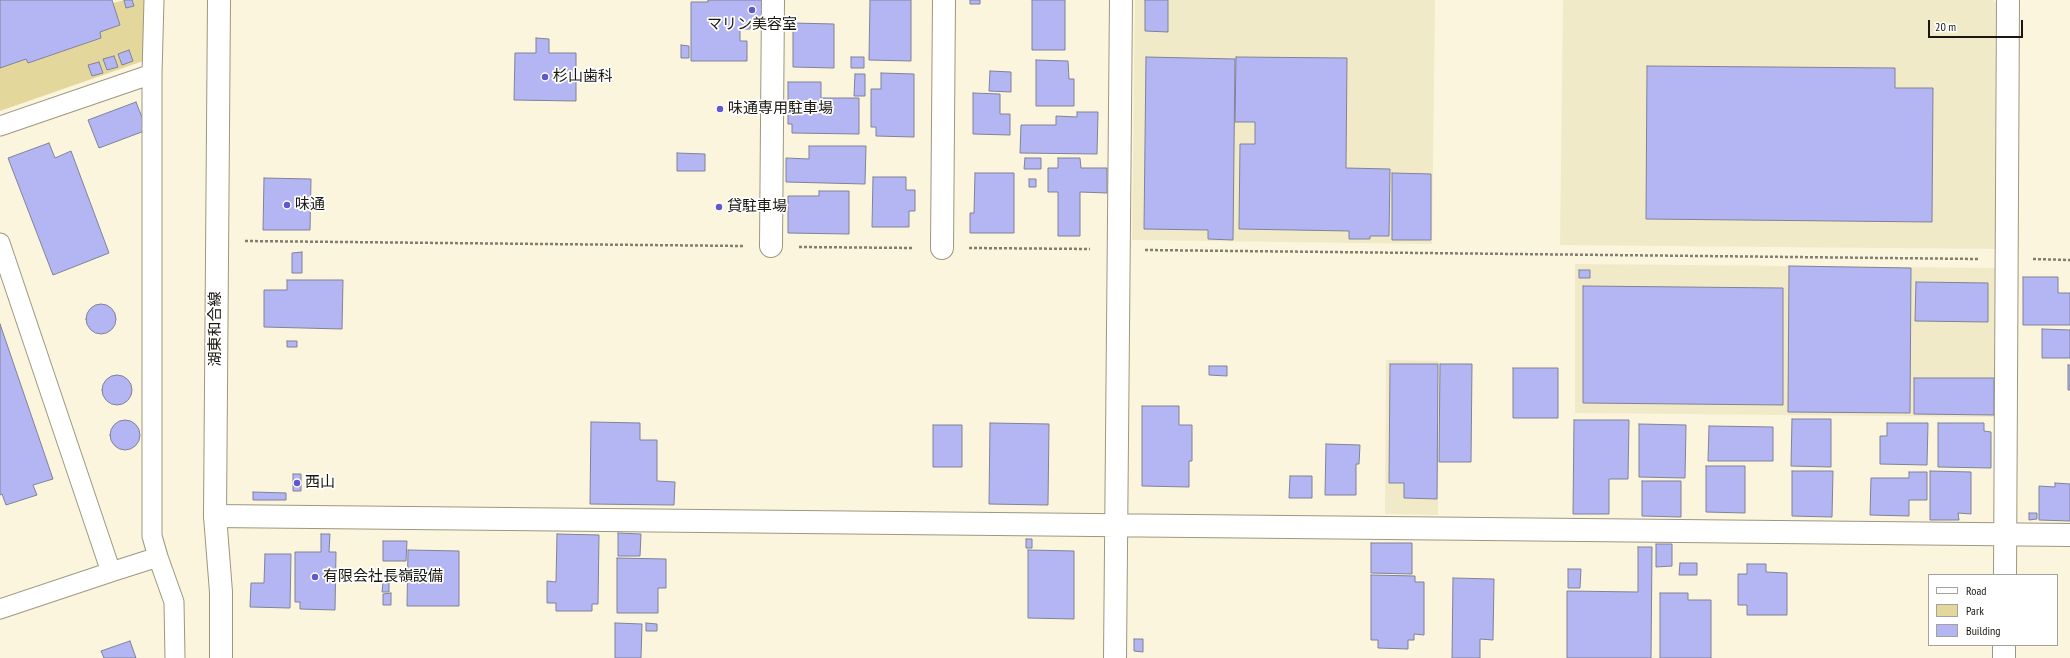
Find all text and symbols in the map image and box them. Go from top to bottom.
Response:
marker: マリン美容室 [747,5,757,15]
scale bar [1930,12,2025,38]
place label: マリン美容室 [707,16,797,34]
text: 20 m [1935,19,1956,34]
place label: 杉山歯科 [553,68,613,86]
marker: 杉山歯科 [540,72,550,82]
place label: 味通専用駐車場 [728,100,833,118]
marker: 味通専用駐車場 [715,104,725,114]
place label: 味通 [295,196,325,214]
place label: 貸駐車場 [727,198,787,216]
marker: 味通 [282,200,292,210]
marker: 貸駐車場 [714,202,724,212]
street label: 湖東和合線 [207,292,225,366]
place label: 西山 [305,474,335,492]
marker: 西山 [292,478,302,488]
place label: 有限会社長嶺設備 [323,568,443,586]
marker: 有限会社長嶺設備 [310,572,320,582]
legend [1928,574,2058,646]
text: Road [1966,583,1986,598]
text: Park [1966,603,1984,618]
text: Building [1966,623,2001,638]

